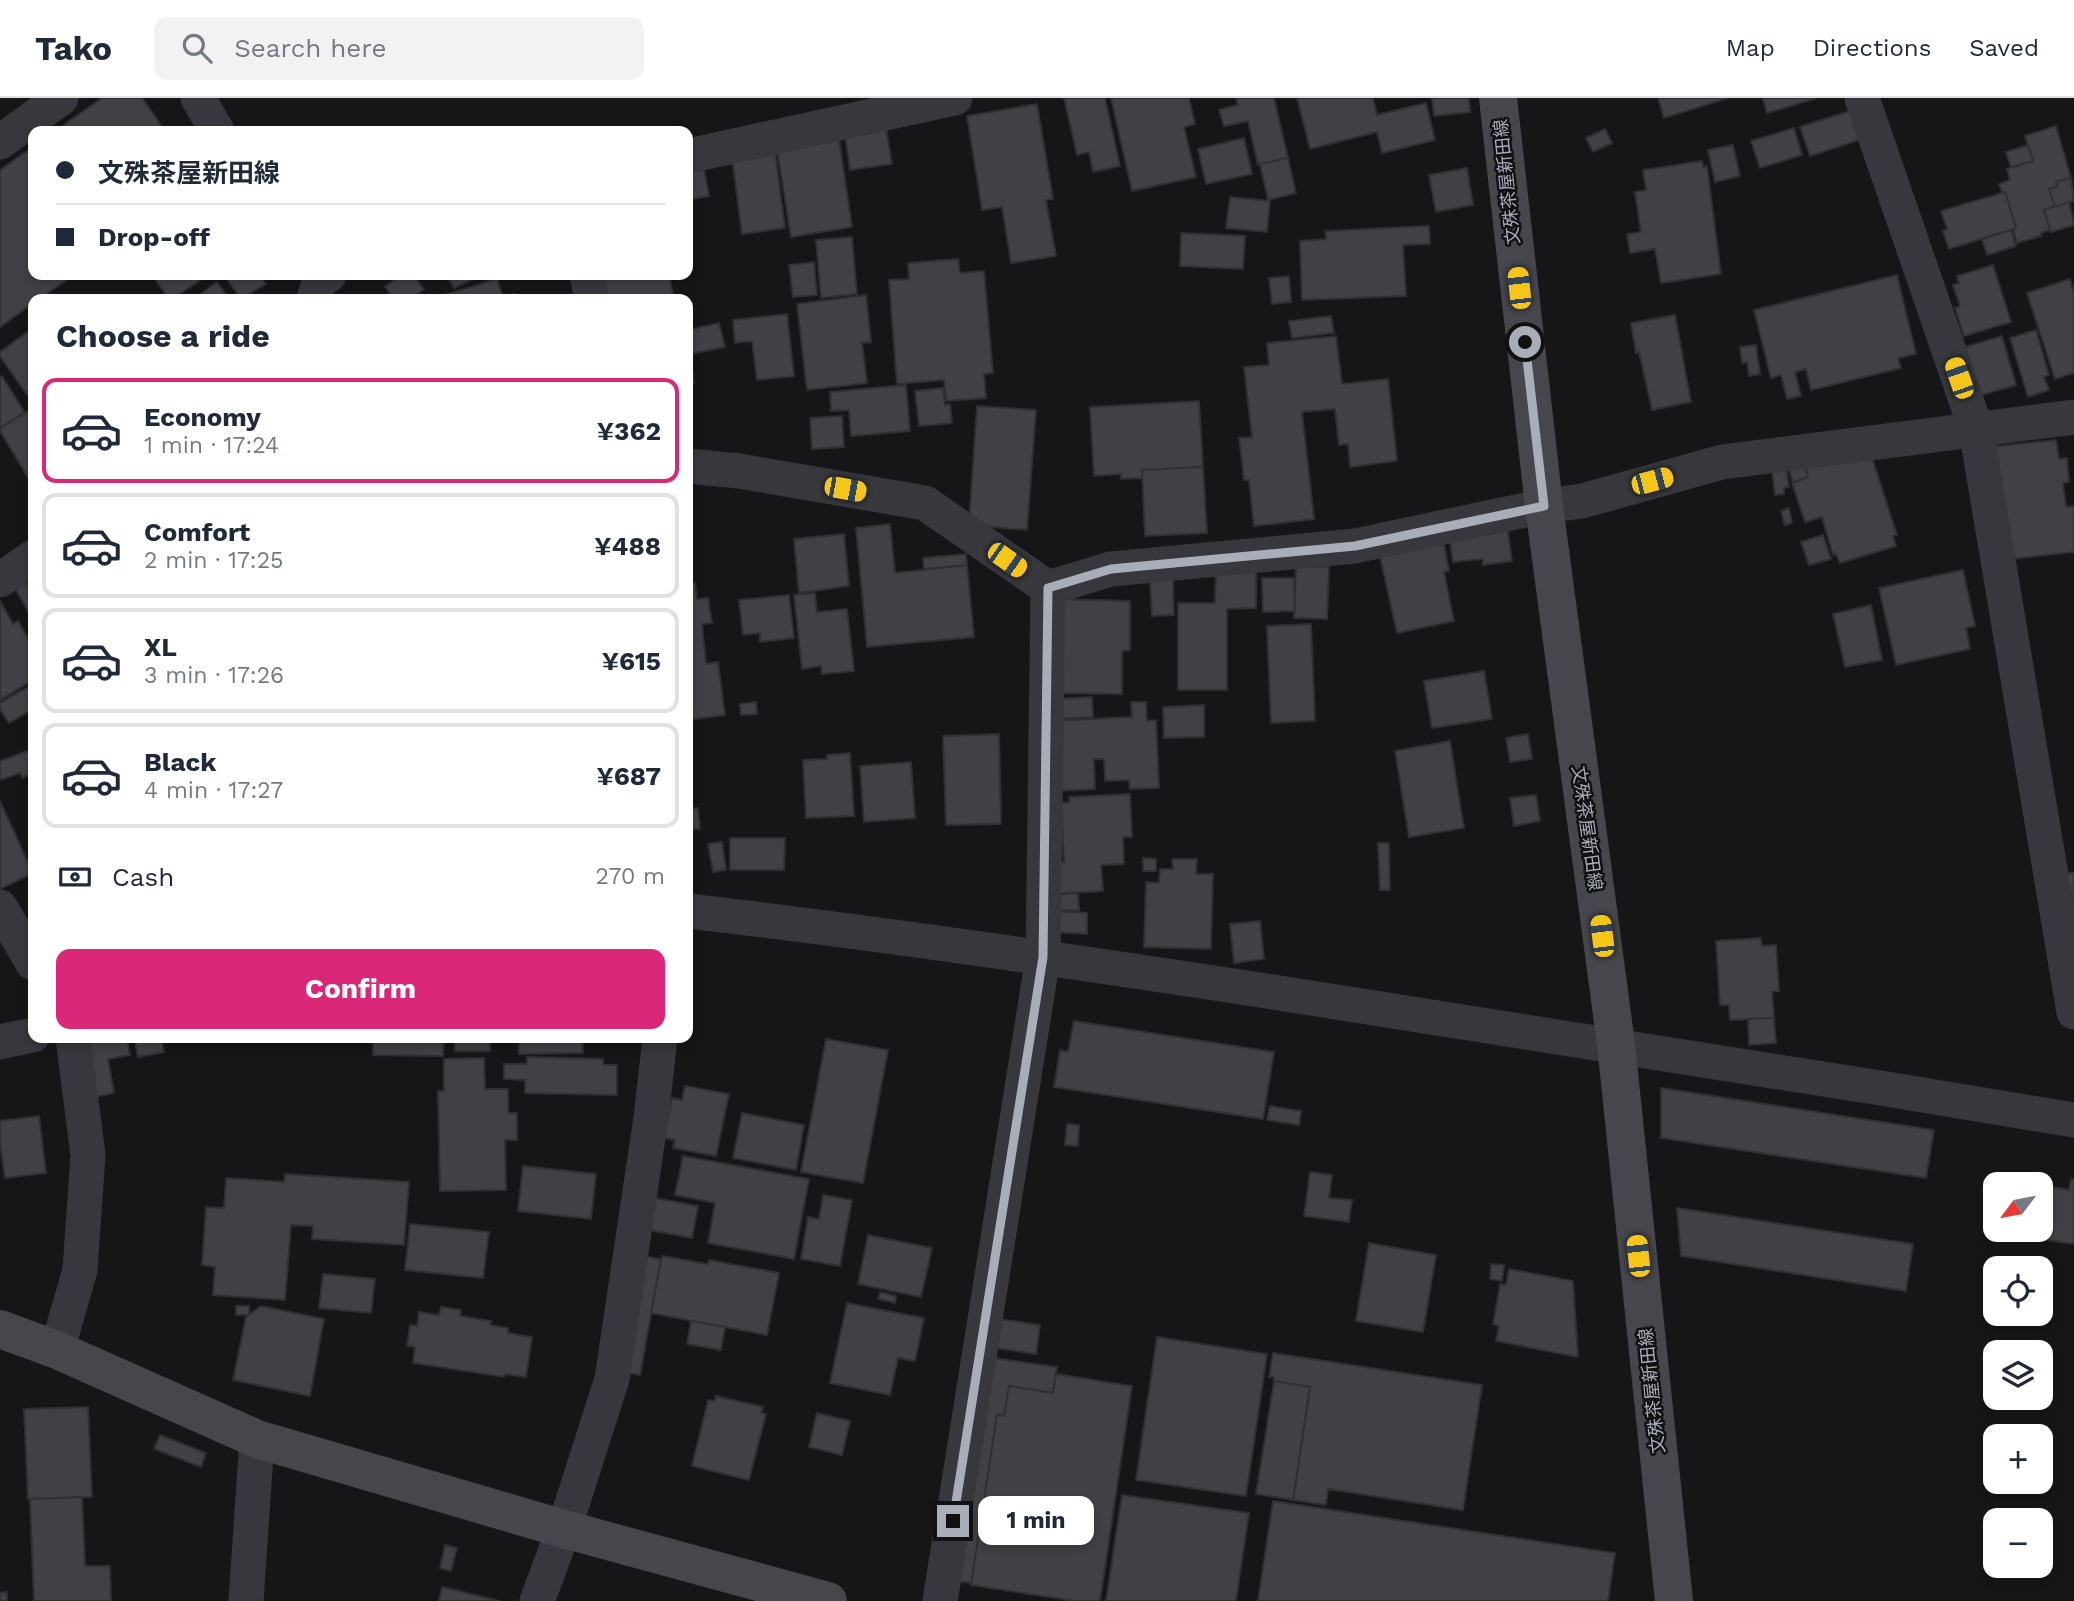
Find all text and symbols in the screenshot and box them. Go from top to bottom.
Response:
search box [154,17,644,80]
text: Tako [35,29,112,68]
icon: search [178,29,216,67]
text: Search here [234,33,387,63]
text: Map [1726,34,1775,62]
text: Directions [1813,34,1931,62]
text: Saved [1969,34,2039,62]
street label: 文殊茶屋新田線 [1489,118,1524,246]
text: 文殊茶屋新田線 [98,158,280,188]
text: Drop-off [98,222,210,252]
car [1507,266,1532,310]
text: Choose a ride [56,317,270,355]
route start [1509,326,1541,358]
car [1943,355,1976,401]
icon: car [60,399,123,462]
text: Economy [144,402,261,432]
text: ¥362 [597,416,661,446]
text: 1 min · 17:24 [144,432,279,459]
car [1629,465,1676,497]
car [823,475,868,503]
icon: car [60,514,123,577]
text: Comfort [144,517,250,547]
text: ¥488 [594,531,661,561]
car [984,539,1031,581]
text: 2 min · 17:25 [144,547,283,574]
icon: car [60,629,123,692]
text: XL [144,632,177,662]
text: ¥615 [602,646,661,676]
text: 3 min · 17:26 [144,662,284,689]
icon: car [60,744,123,807]
text: Black [144,747,216,777]
text: ¥687 [596,761,661,791]
street label: 文殊茶屋新田線 [1568,764,1607,892]
text: 4 min · 17:27 [144,777,283,804]
icon: cash [56,858,94,896]
text: Cash [112,862,174,892]
text: 270 m [596,863,665,890]
car [1590,914,1615,958]
button: Confirm [56,949,665,1029]
north arrow [1983,1172,2053,1242]
map controls [1983,1172,2053,1578]
car [1626,1234,1651,1278]
button: locate [1983,1256,2053,1326]
street label: 文殊茶屋新田線 [1634,1327,1669,1455]
button: layers [1983,1340,2053,1410]
button: + [1983,1424,2053,1494]
callout: 1 min [978,1496,1093,1546]
route end [937,1505,969,1537]
text: 1 min [1006,1507,1066,1534]
button: − [1983,1508,2053,1578]

